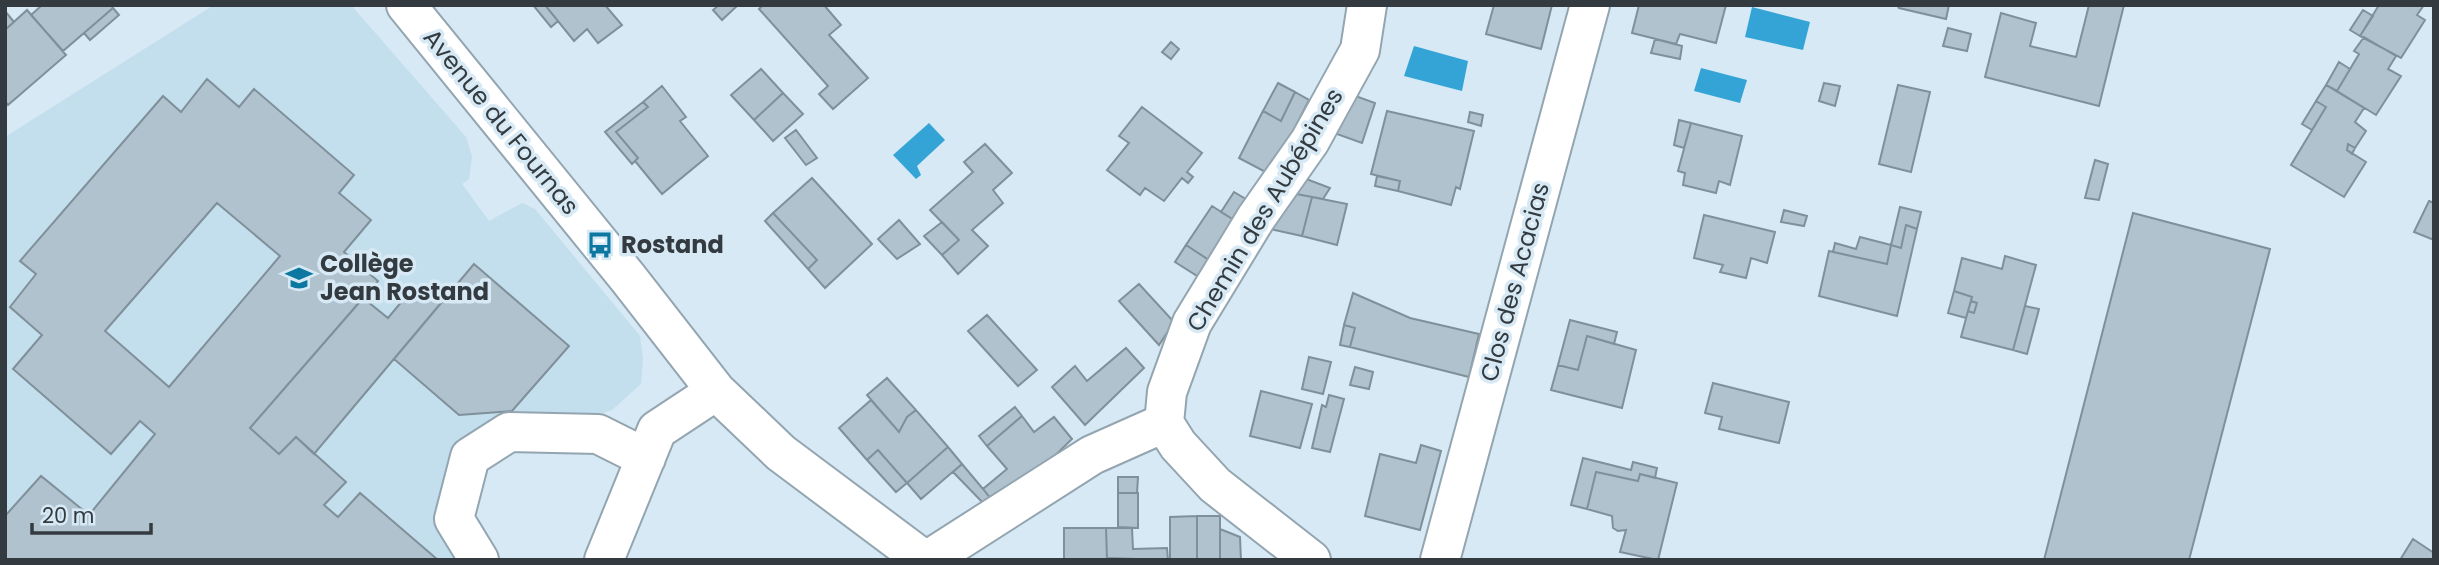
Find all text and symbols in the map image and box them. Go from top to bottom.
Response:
street label: Avenue du Fournas [416,22,587,222]
street label: Chemin des Aubépines [1179,82,1350,338]
street label: Clos des Acacias [1472,179,1557,385]
place label: Rostand [621,228,724,261]
bus stop icon: Rostand [585,230,615,260]
place label: Collège Jean Rostand [320,247,489,308]
school or university icon: Collège Jean Rostand [284,263,314,293]
scale bar [32,491,150,536]
text: 20 m [42,501,95,530]

